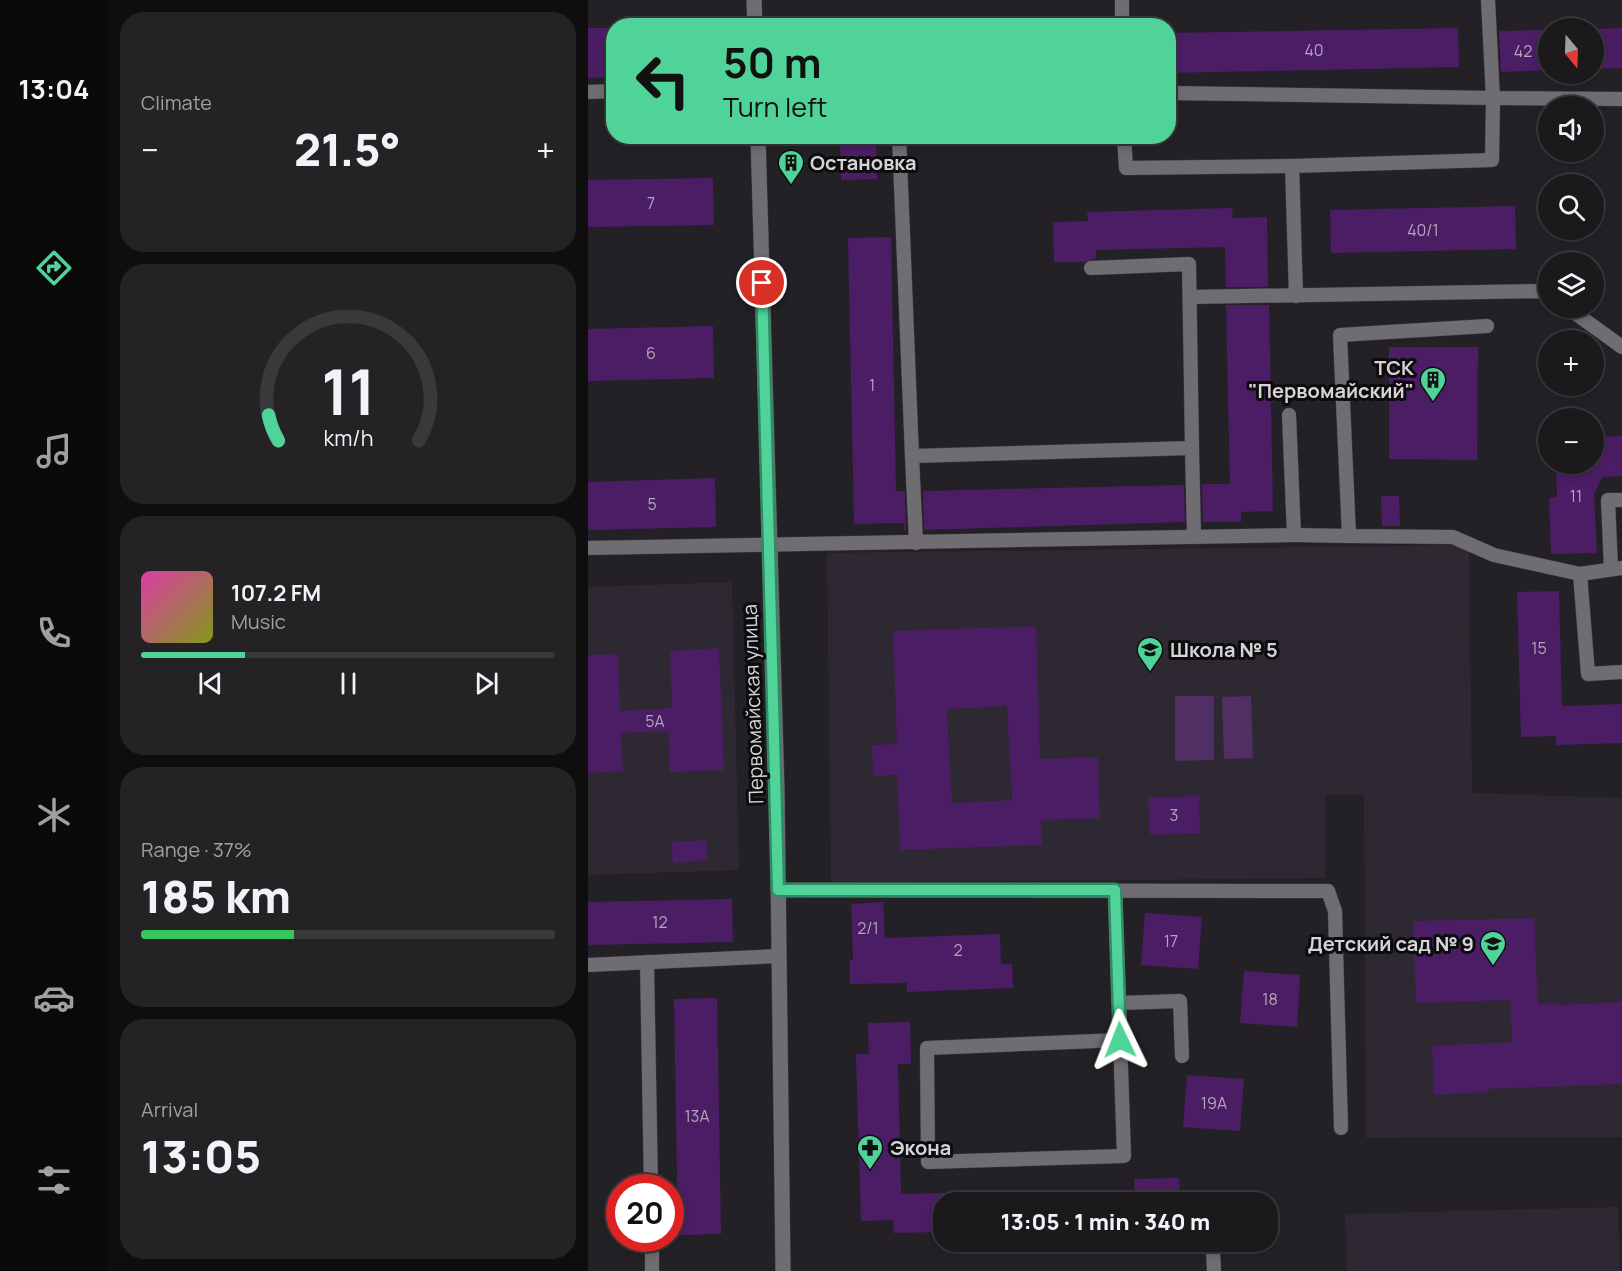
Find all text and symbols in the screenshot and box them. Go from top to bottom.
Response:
north arrow [1538,18,1604,84]
map controls [1538,18,1604,474]
text: 50 m [723,33,821,91]
house number: 40 [1304,39,1324,61]
house number: 42 [1514,40,1532,62]
icon: left [624,42,702,120]
text: 13:04 [19,70,89,107]
text: Turn left [723,88,827,125]
text: Climate [141,89,212,116]
button: sound [1538,96,1604,162]
text: 21.5° [294,118,401,180]
text: − [141,127,159,172]
text: + [536,127,555,172]
building icon: Остановка [776,148,806,186]
place label: Остановка [810,149,917,176]
button: search [1538,174,1604,240]
house number: 7 [647,192,655,214]
house number: 40/1 [1407,219,1439,241]
icon: directions [33,247,75,289]
button: layers [1538,252,1604,318]
pin [736,257,787,308]
icon: arrive [745,266,778,299]
button: + [1538,330,1604,396]
house number: 6 [646,342,656,364]
text: 11 [321,348,375,434]
place label: ТСК "Первомайский" [1248,354,1414,404]
building icon: ТСК "Первомайский" [1418,365,1448,403]
house number: 1 [869,374,875,396]
button: − [1538,408,1604,474]
text: km/h [323,423,373,452]
icon: music [33,430,75,472]
house number: 11 [1570,485,1582,507]
house number: 5 [647,493,657,515]
text: 107.2 FM [231,578,321,608]
street label: Первомайская улица [736,604,769,804]
text: Music [231,608,286,635]
icon: phone [33,612,75,654]
school or university icon: Школа № 5 [1135,635,1165,673]
place label: Школа № 5 [1170,636,1278,663]
house number: 15 [1531,637,1547,659]
icon: previous [194,667,227,700]
icon: pause [332,667,365,700]
icon: next [470,667,503,700]
house number: 5А [645,710,665,732]
icon: climate [33,794,75,836]
house number: 3 [1170,804,1178,826]
text: Range · 37% [141,836,252,863]
text: 185 km [141,865,291,927]
house number: 12 [652,911,668,933]
house number: 2/1 [857,917,879,939]
school or university icon: Детский сад № 9 [1478,929,1508,967]
house number: 17 [1164,930,1178,952]
place label: Детский сад № 9 [1308,930,1474,957]
house number: 2 [953,939,963,961]
icon: car [33,977,75,1019]
house number: 18 [1262,988,1278,1010]
position arrow [1088,1008,1152,1072]
house number: 19А [1201,1092,1227,1114]
text: Arrival [141,1096,198,1123]
house number: 13А [684,1105,710,1127]
text: 13:05 [141,1125,261,1187]
pharmacy icon: Экона [855,1133,885,1171]
place label: Экона [890,1134,951,1161]
icon: filters [33,1159,75,1201]
speed limit sign: 20 [606,1174,684,1252]
text: 13:05 · 1 min · 340 m [1001,1207,1210,1237]

